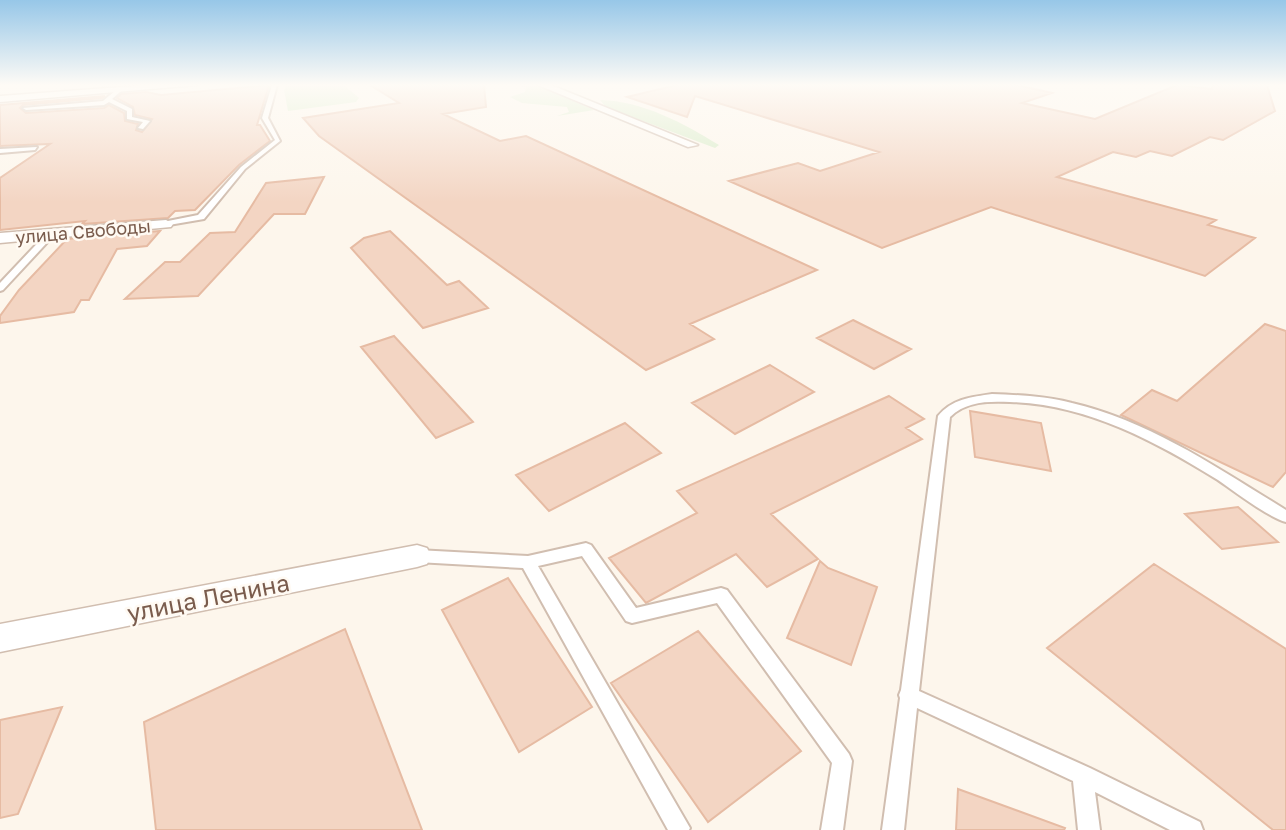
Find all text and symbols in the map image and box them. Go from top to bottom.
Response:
street label: улица Свободы [14,214,152,248]
street label: улица Ленина [124,567,292,627]

